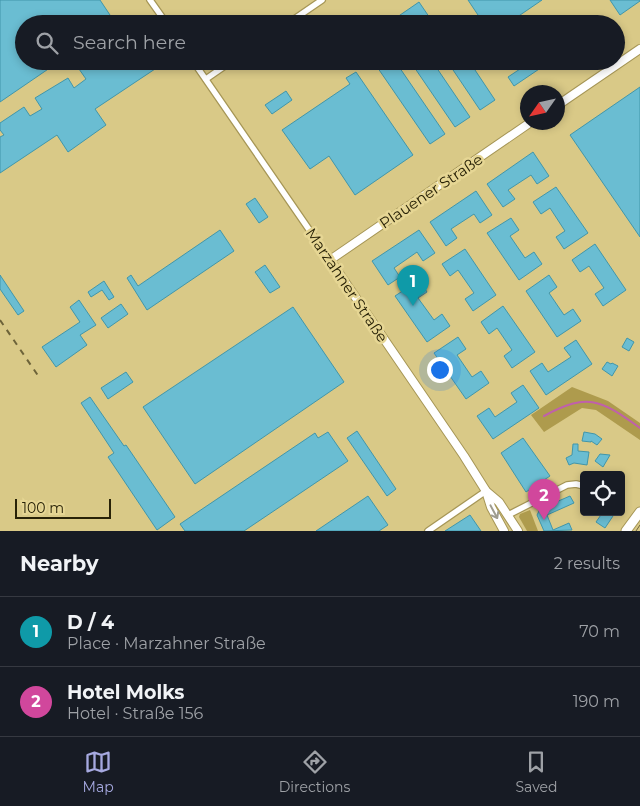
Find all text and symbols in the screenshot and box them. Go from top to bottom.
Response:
search box [15,15,625,70]
icon: search [33,29,61,57]
text: Search here [73,31,186,54]
north arrow [520,85,565,130]
street label: Plauener Straße [376,149,486,233]
street label: Marzahner Straße [302,224,392,346]
pin: 1 [397,265,429,306]
your location [427,357,453,383]
map controls [580,471,625,516]
button: locate [580,471,625,516]
pin: 2 [528,479,560,520]
scale bar [15,496,111,519]
text: 100 m [22,499,64,517]
one-way arrow [489,504,499,519]
text: Nearby [20,551,99,576]
text: 2 results [554,554,620,573]
text: D / 4 [67,611,114,634]
text: 1 [33,622,39,641]
text: 70 m [579,622,620,641]
text: Place · Marzahner Straße [67,634,266,653]
text: Hotel Molks [67,681,184,704]
text: 2 [31,692,41,711]
text: 190 m [573,692,620,711]
text: Hotel · Straße 156 [67,704,203,723]
tab: Map [83,748,114,796]
tab: Directions [279,748,350,796]
tab: Saved [515,748,557,796]

